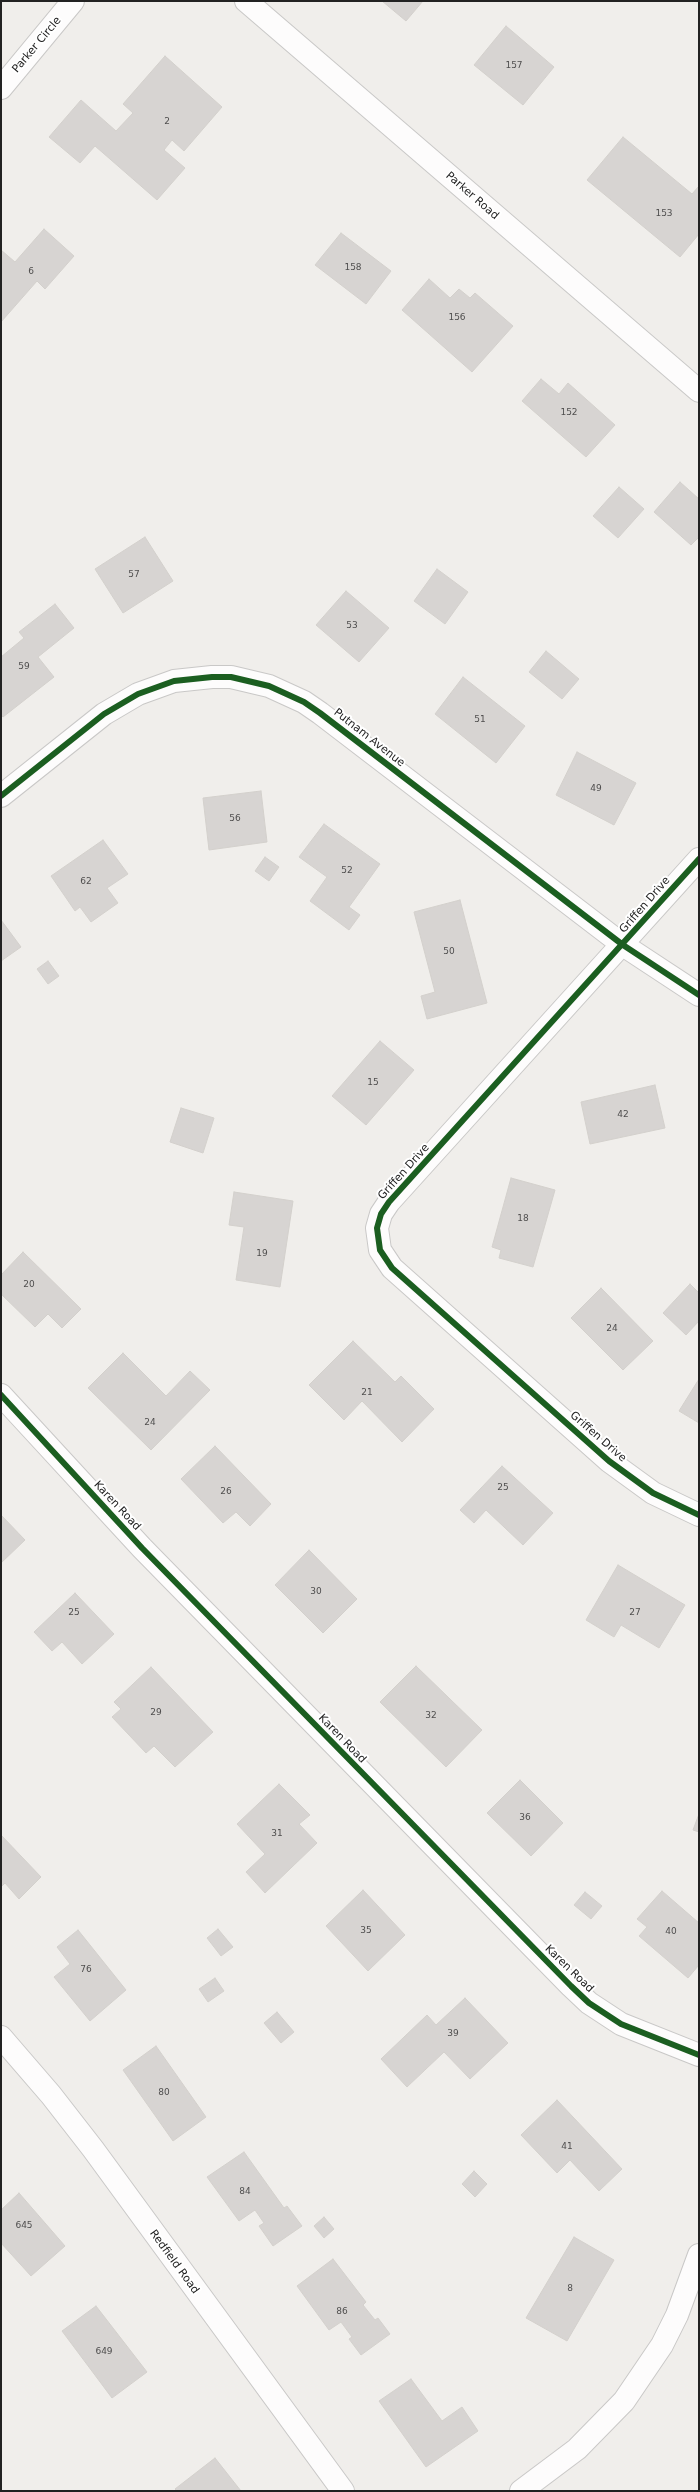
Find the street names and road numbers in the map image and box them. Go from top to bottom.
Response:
street label: Parker Circle [10,14,64,76]
street label: Parker Road [443,169,501,223]
street label: Putnam Avenue [331,706,407,770]
street label: Griffen Drive [617,874,673,936]
street label: Griffen Drive [376,1141,432,1203]
street label: Griffen Drive [567,1409,629,1465]
street label: Karen Road [91,1479,143,1533]
street label: Karen Road [315,1712,369,1766]
street label: Karen Road [542,1942,596,1996]
street label: Redfield Road [146,2227,202,2297]

